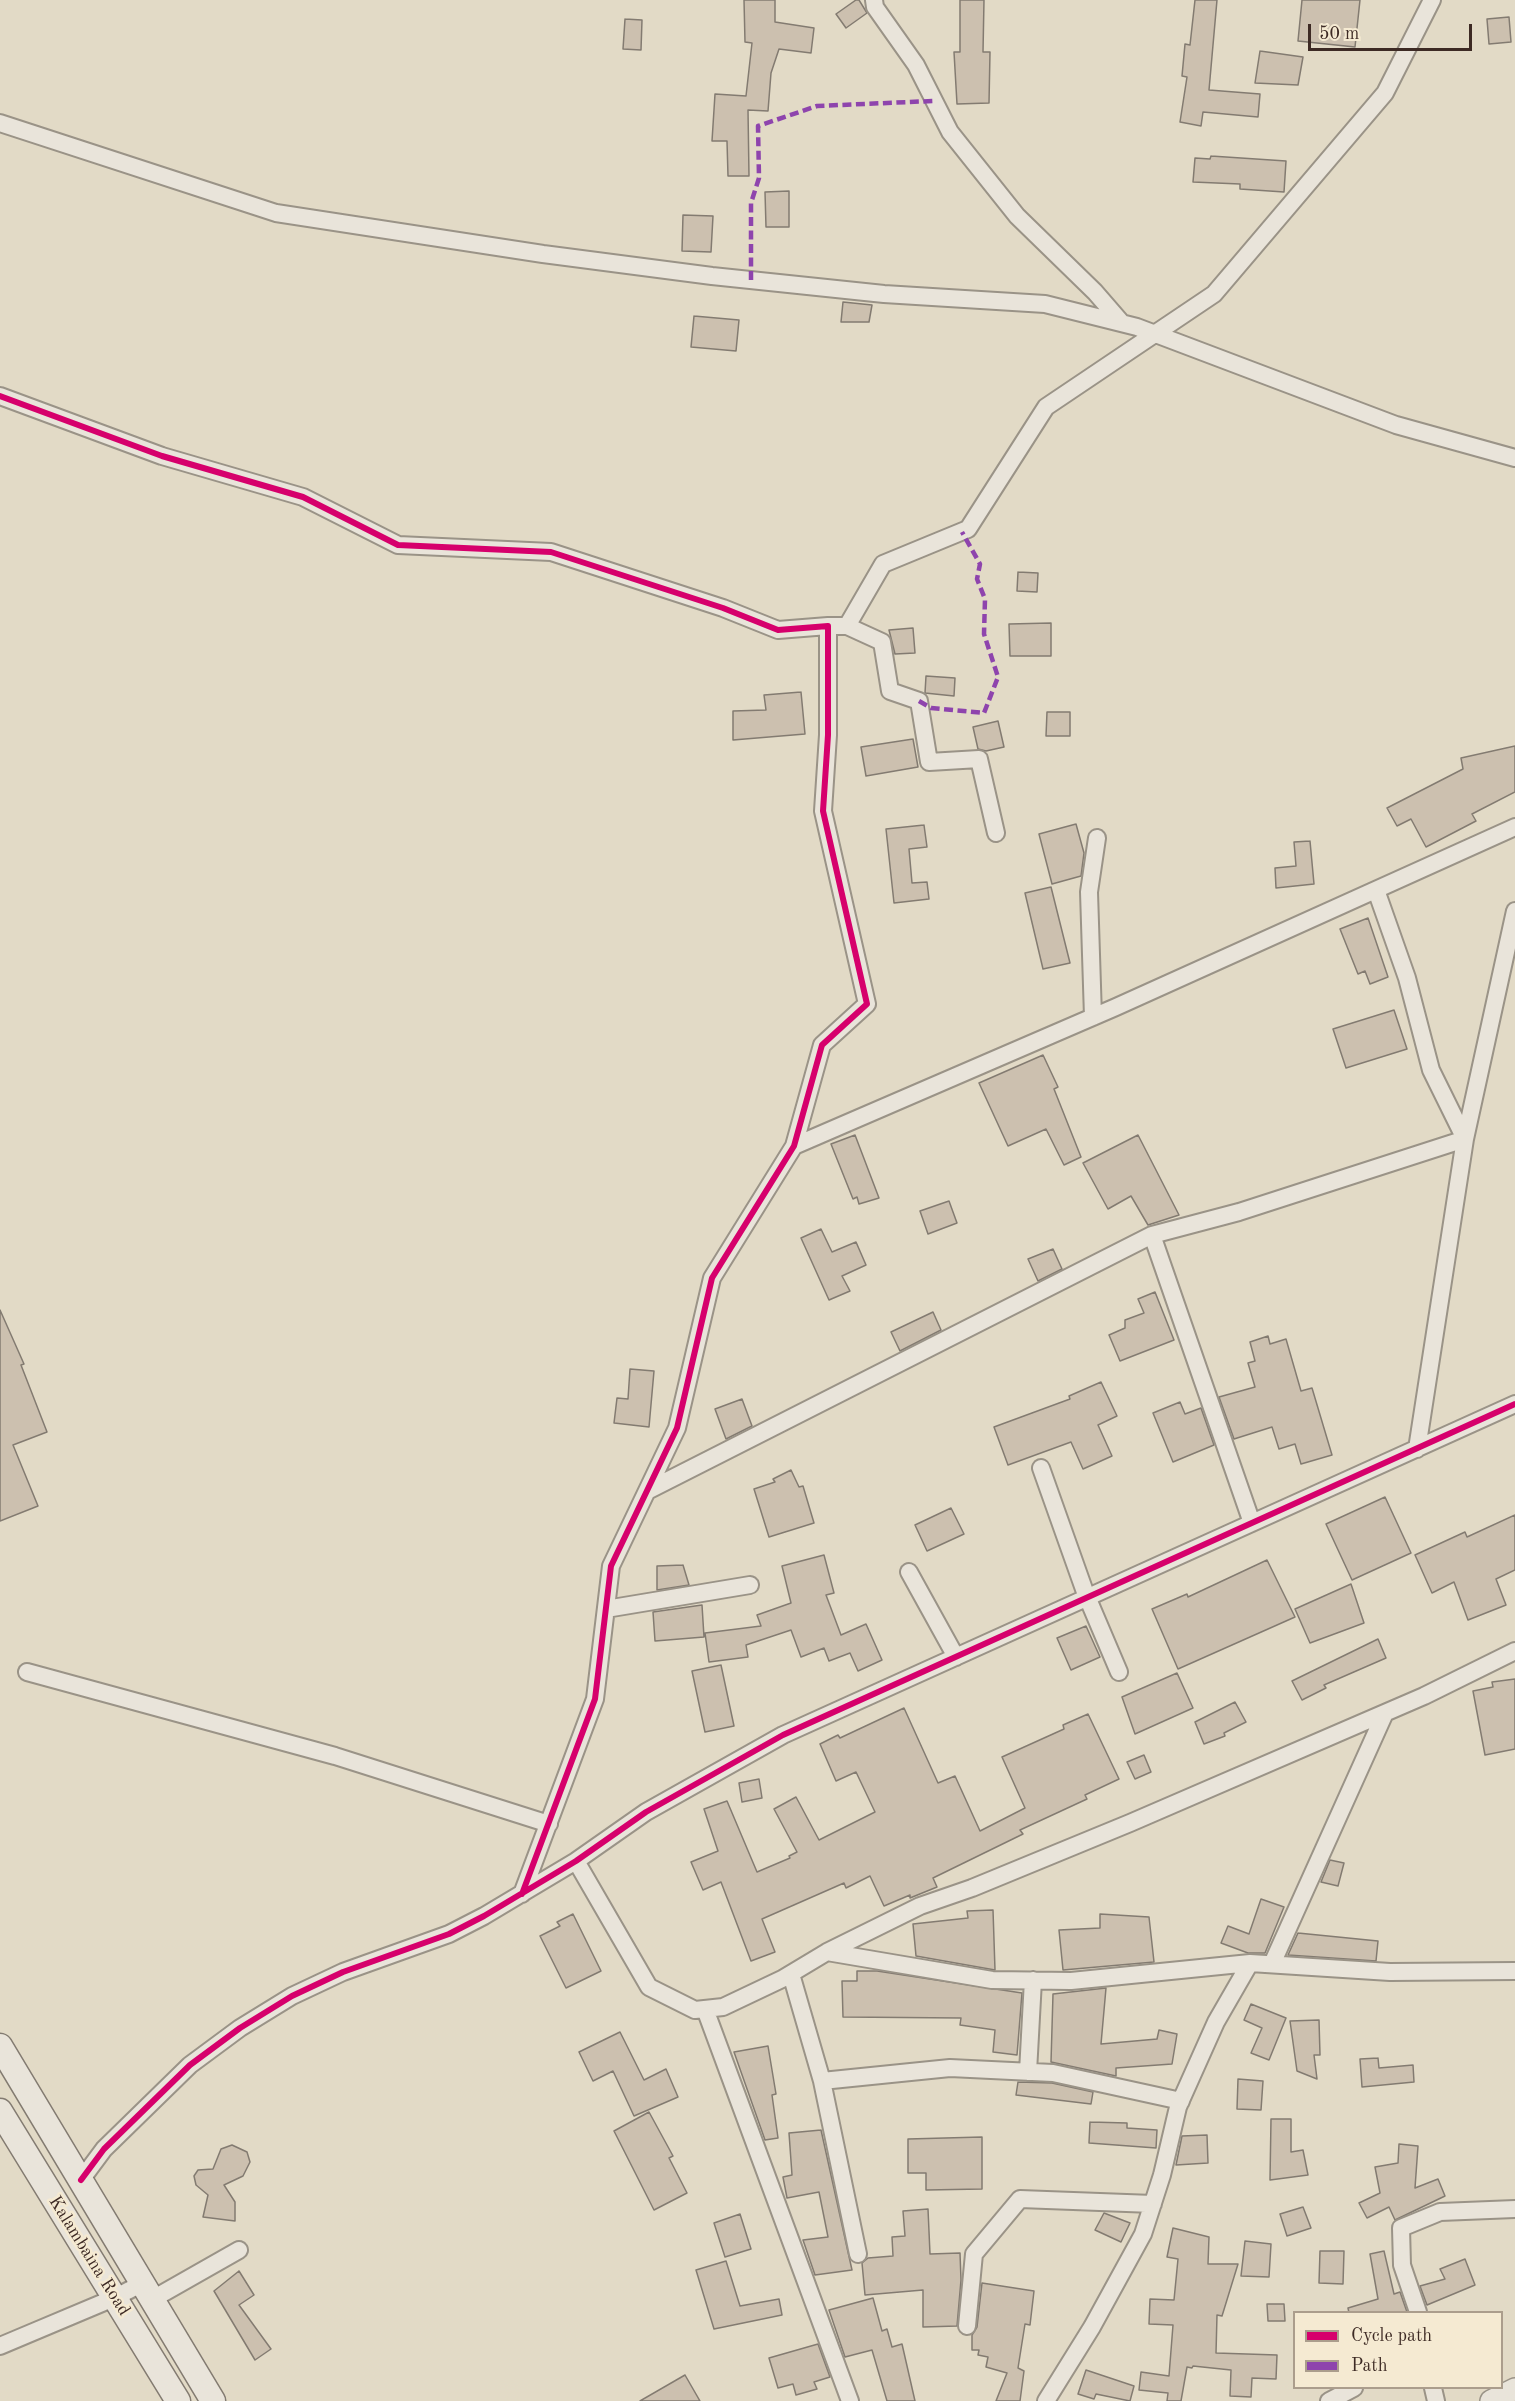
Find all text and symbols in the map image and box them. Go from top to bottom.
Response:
scale bar [1311,12,1474,50]
text: 50 m [1319,25,1359,43]
street label: Kalambaina Road [43,2192,135,2320]
legend [1293,2311,1503,2389]
text: Cycle path [1351,2327,1432,2345]
text: Path [1351,2357,1387,2375]

